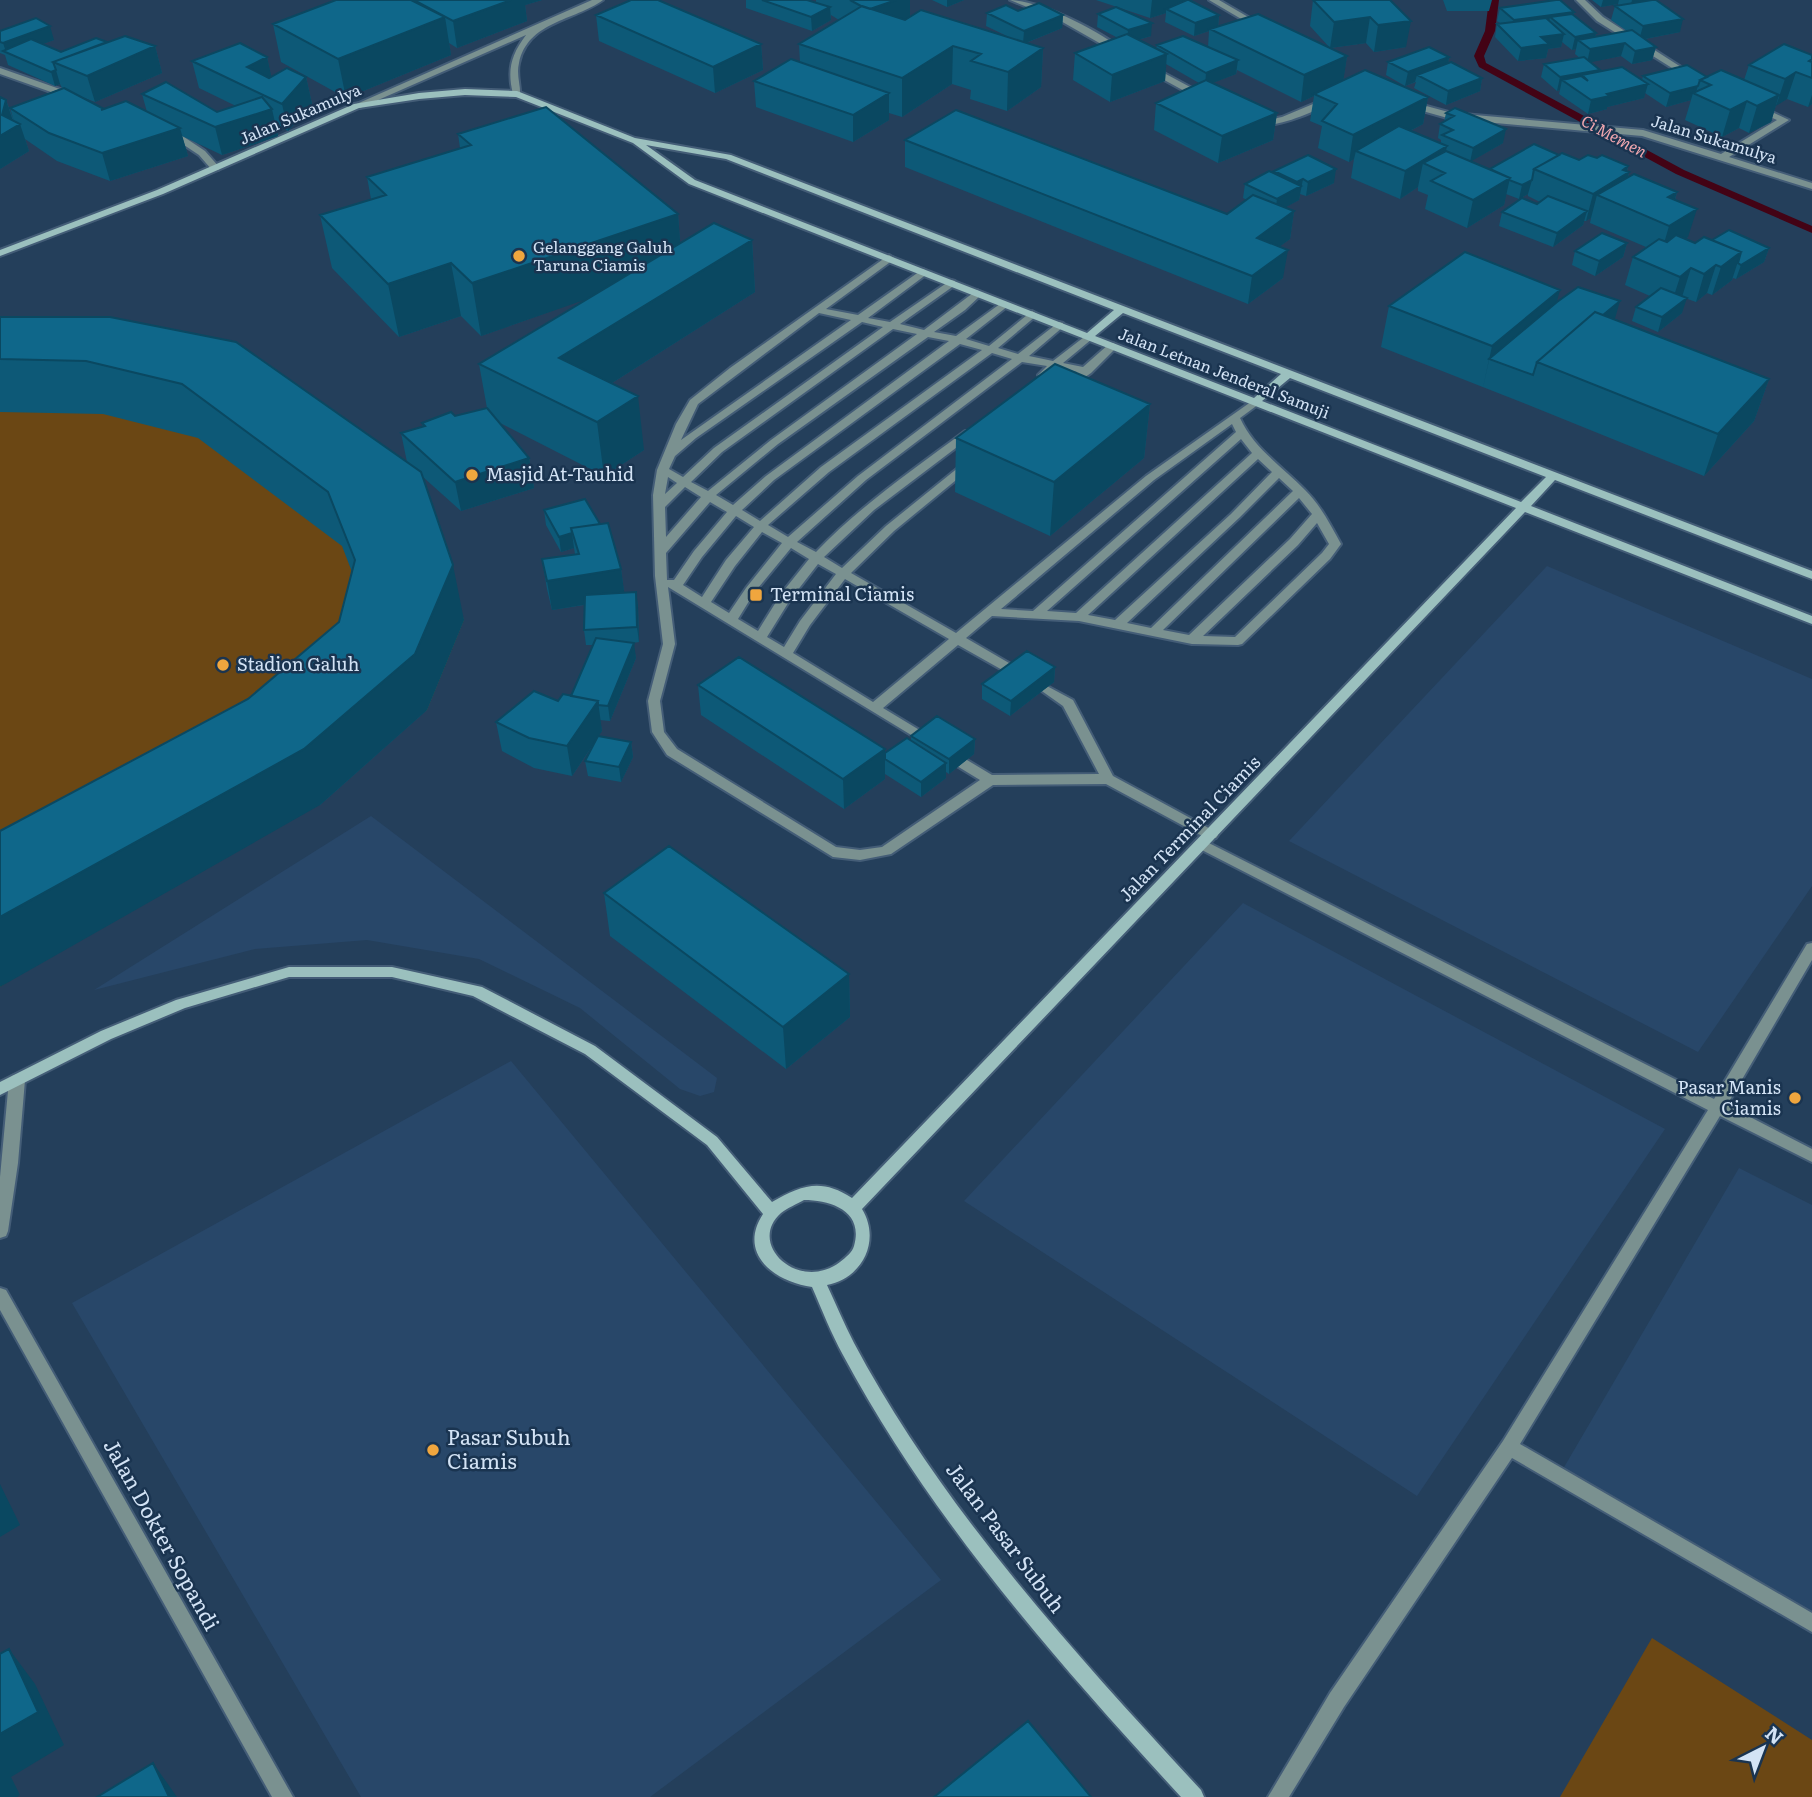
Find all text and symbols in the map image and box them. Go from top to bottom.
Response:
street label: Jalan Sukamulya [235,76,364,150]
water label: Ci Memen [1577,108,1652,163]
street label: Jalan Sukamulya [1649,108,1780,169]
place label: Gelanggang Galuh Taruna Ciamis [533,234,673,276]
marker: Gelanggang Galuh Taruna Ciamis [511,248,527,264]
street label: Jalan Letnan Jenderal Samuji [1115,321,1333,424]
place label: Masjid At-Tauhid [486,460,634,487]
marker: Masjid At-Tauhid [464,467,480,483]
place label: Terminal Ciamis [770,580,914,607]
marker: Terminal Ciamis [748,587,764,603]
place label: Stadion Galuh [237,650,360,677]
marker: Stadion Galuh [215,657,231,673]
street label: Jalan Terminal Ciamis [1112,749,1266,907]
place label: Pasar Manis Ciamis [1678,1073,1781,1121]
marker: Pasar Manis Ciamis [1787,1090,1803,1106]
place label: Pasar Subuh Ciamis [447,1420,571,1475]
street label: Jalan Dokter Sopandi [98,1432,229,1635]
marker: Pasar Subuh Ciamis [425,1442,441,1458]
street label: Jalan Pasar Subuh [940,1454,1074,1619]
north arrow [1728,1713,1798,1783]
text: N [1760,1719,1790,1750]

